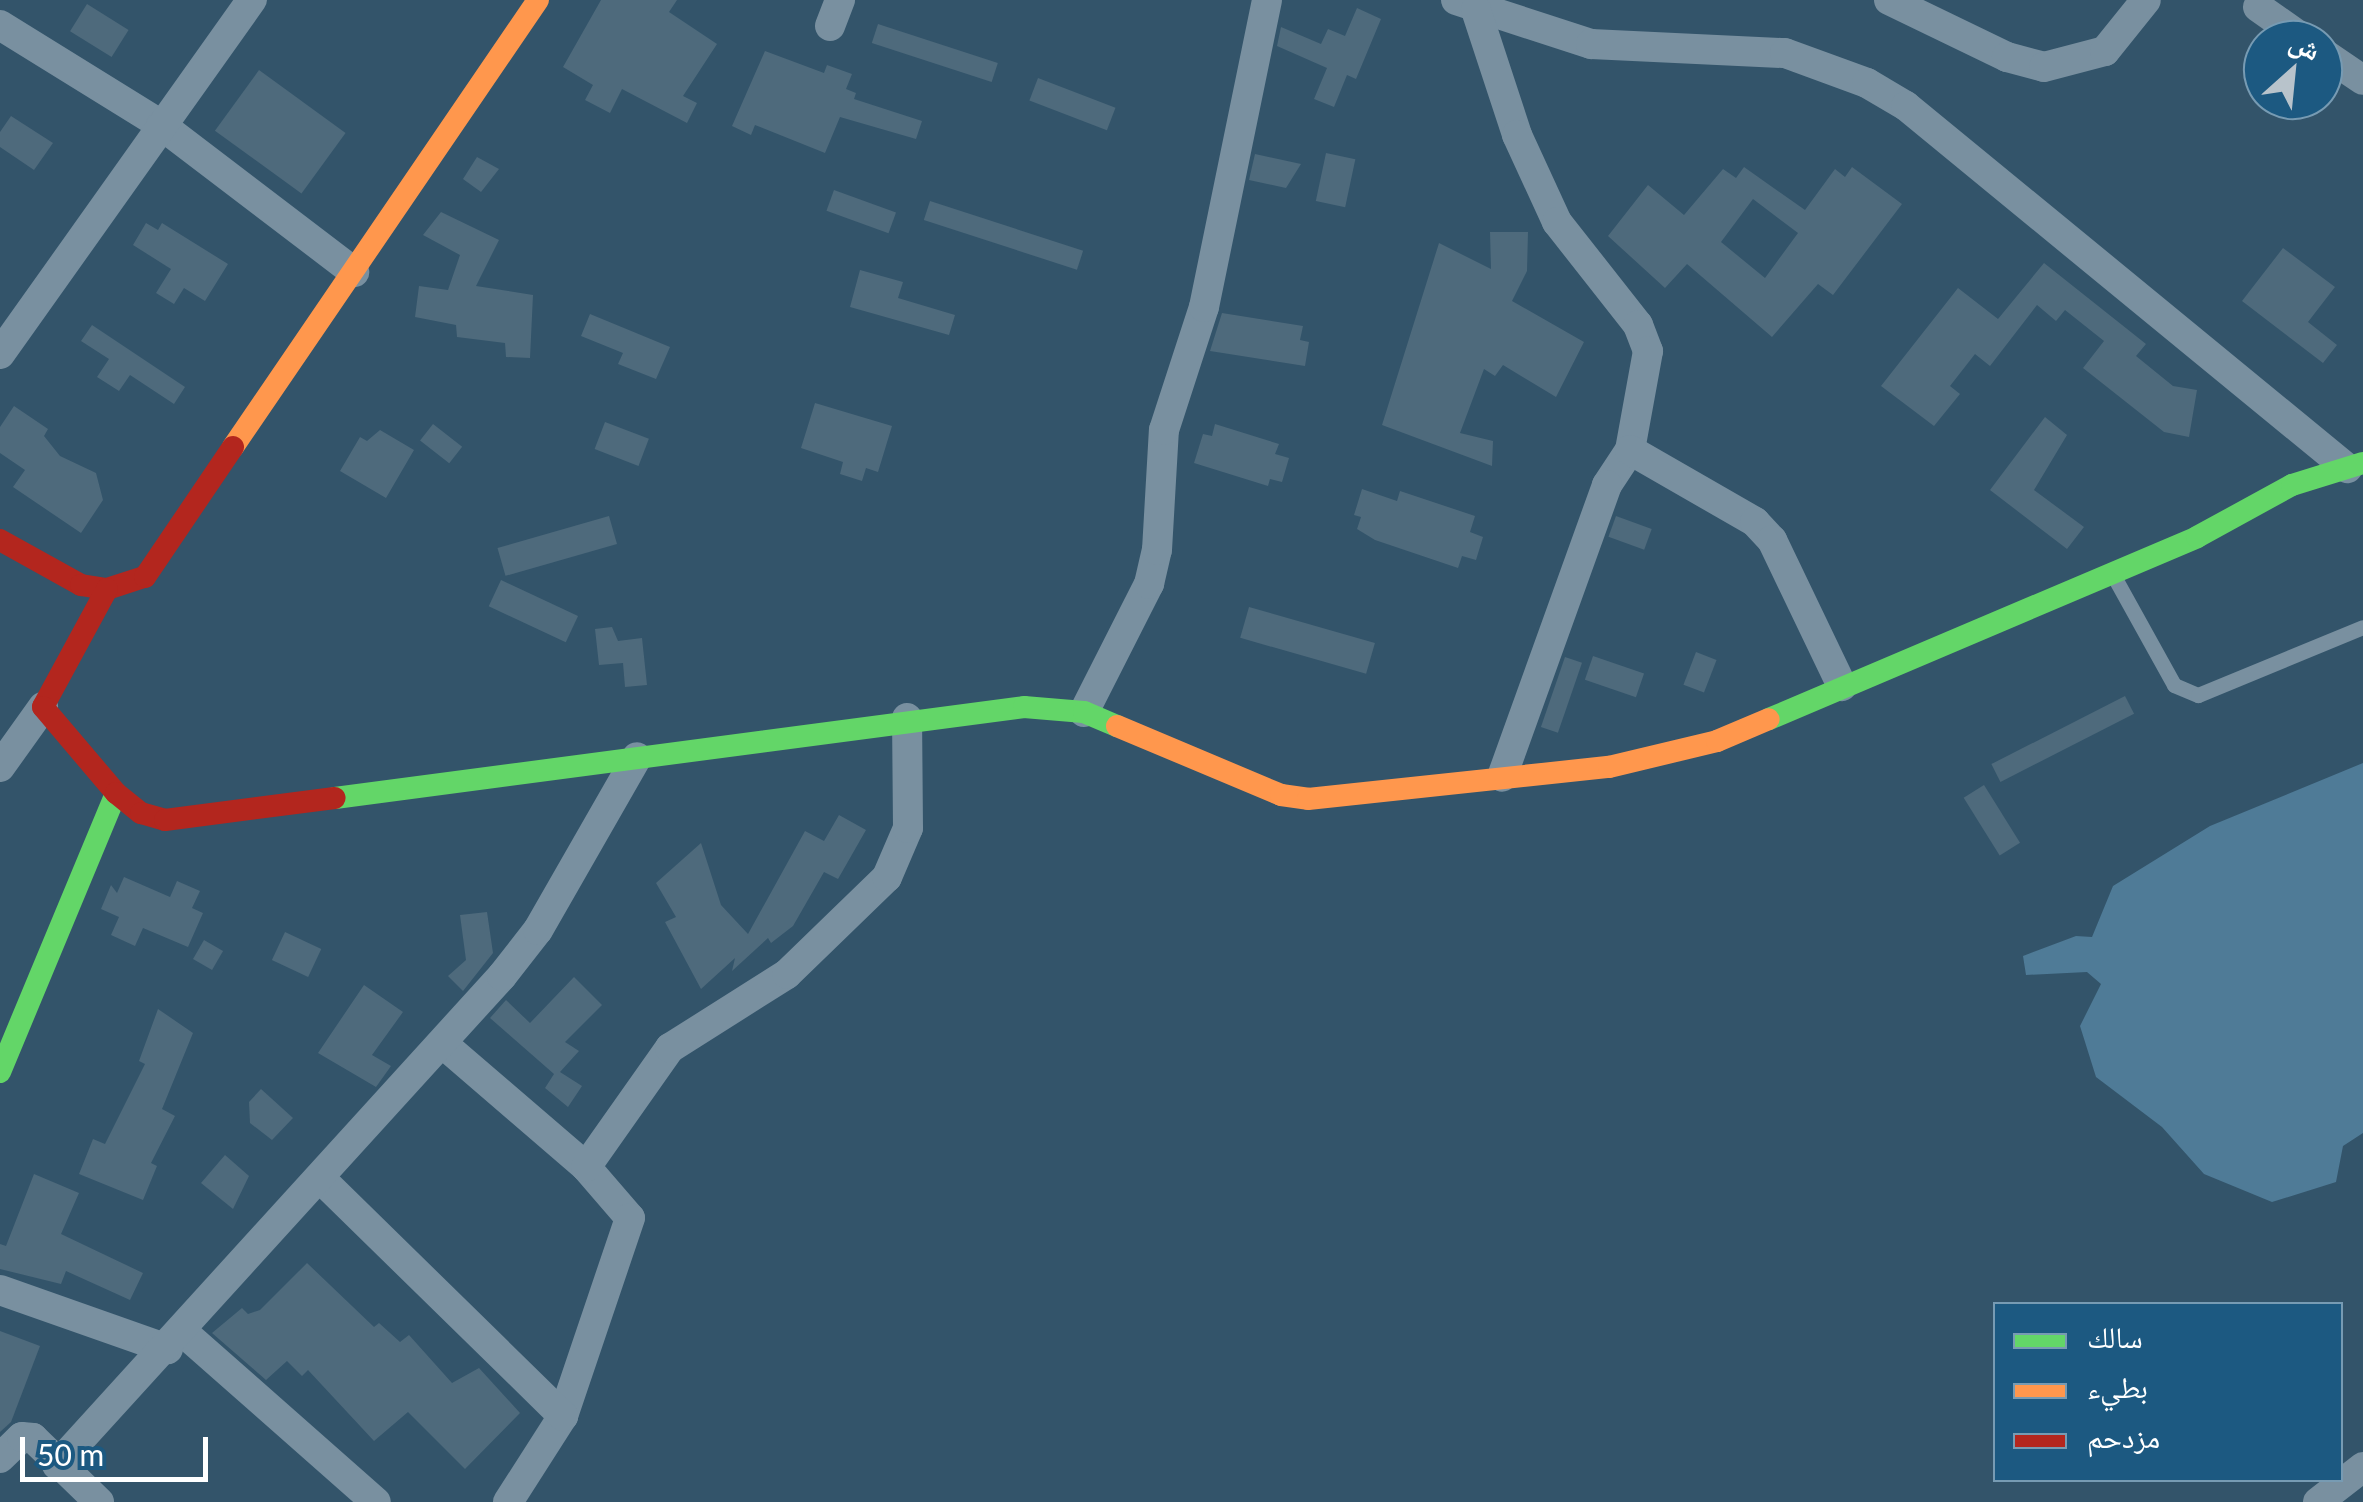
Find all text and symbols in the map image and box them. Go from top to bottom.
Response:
north arrow [2243,20,2343,120]
text: ش [2285,23,2327,67]
legend [1993,1302,2343,1482]
text: سالك [2087,1318,2143,1354]
text: بطيء [2087,1368,2148,1404]
scale bar [25,1417,212,1479]
text: مزدحم [2087,1418,2160,1454]
text: 50 m [37,1436,104,1472]

